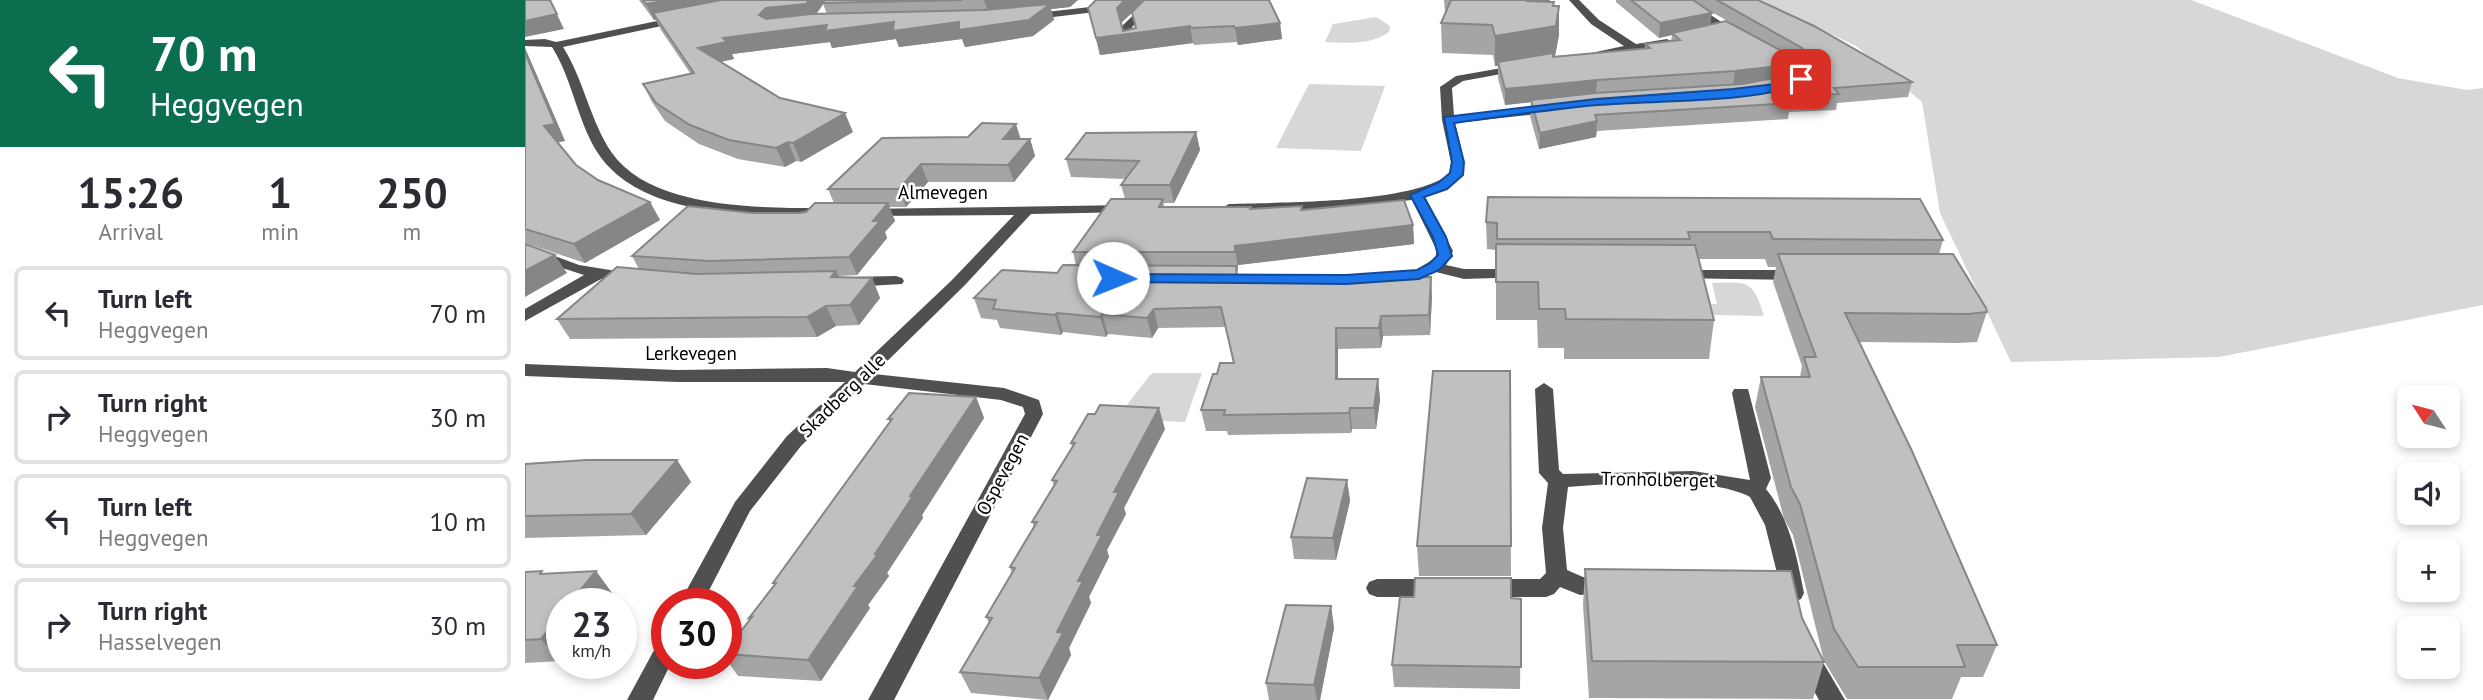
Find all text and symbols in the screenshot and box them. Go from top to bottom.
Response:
text: 70 m [150,21,257,85]
icon: left [35,28,126,119]
pin [1771,49,1831,109]
icon: arrive [1782,60,1820,98]
text: Heggvegen [150,83,304,125]
text: 15:26 [77,165,184,220]
text: 1 [268,165,292,220]
text: 250 [376,165,448,220]
street label: Almevegen [898,180,988,204]
text: Arrival [98,217,163,246]
text: min [261,217,299,246]
text: m [403,217,421,246]
position arrow [1076,241,1150,315]
text: Turn left [98,282,192,315]
icon: left [39,294,77,332]
text: 70 m [430,297,486,330]
text: Heggvegen [98,315,208,344]
street label: Lerkevegen [645,341,737,365]
street label: Skadberg alle [794,348,890,442]
north arrow [2397,385,2461,448]
map controls [2397,385,2460,679]
text: Turn right [98,386,207,419]
icon: right [39,398,77,436]
text: 30 m [430,401,486,434]
text: Heggvegen [98,419,208,448]
street label: Ospevegen [970,429,1034,519]
button: sound [2397,462,2460,525]
street label: Tronholberget [1601,466,1716,492]
text: Turn left [98,490,192,523]
icon: left [39,502,77,540]
text: 10 m [430,505,486,538]
text: Heggvegen [98,523,208,552]
button: + [2397,539,2460,602]
speed limit sign: 30 [651,588,742,679]
text: Turn right [98,594,207,627]
text: 23 [572,601,611,647]
icon: right [39,606,77,644]
text: 30 m [430,609,486,642]
button: − [2397,616,2460,679]
text: Hasselvegen [98,627,222,656]
text: km/h [572,639,611,662]

